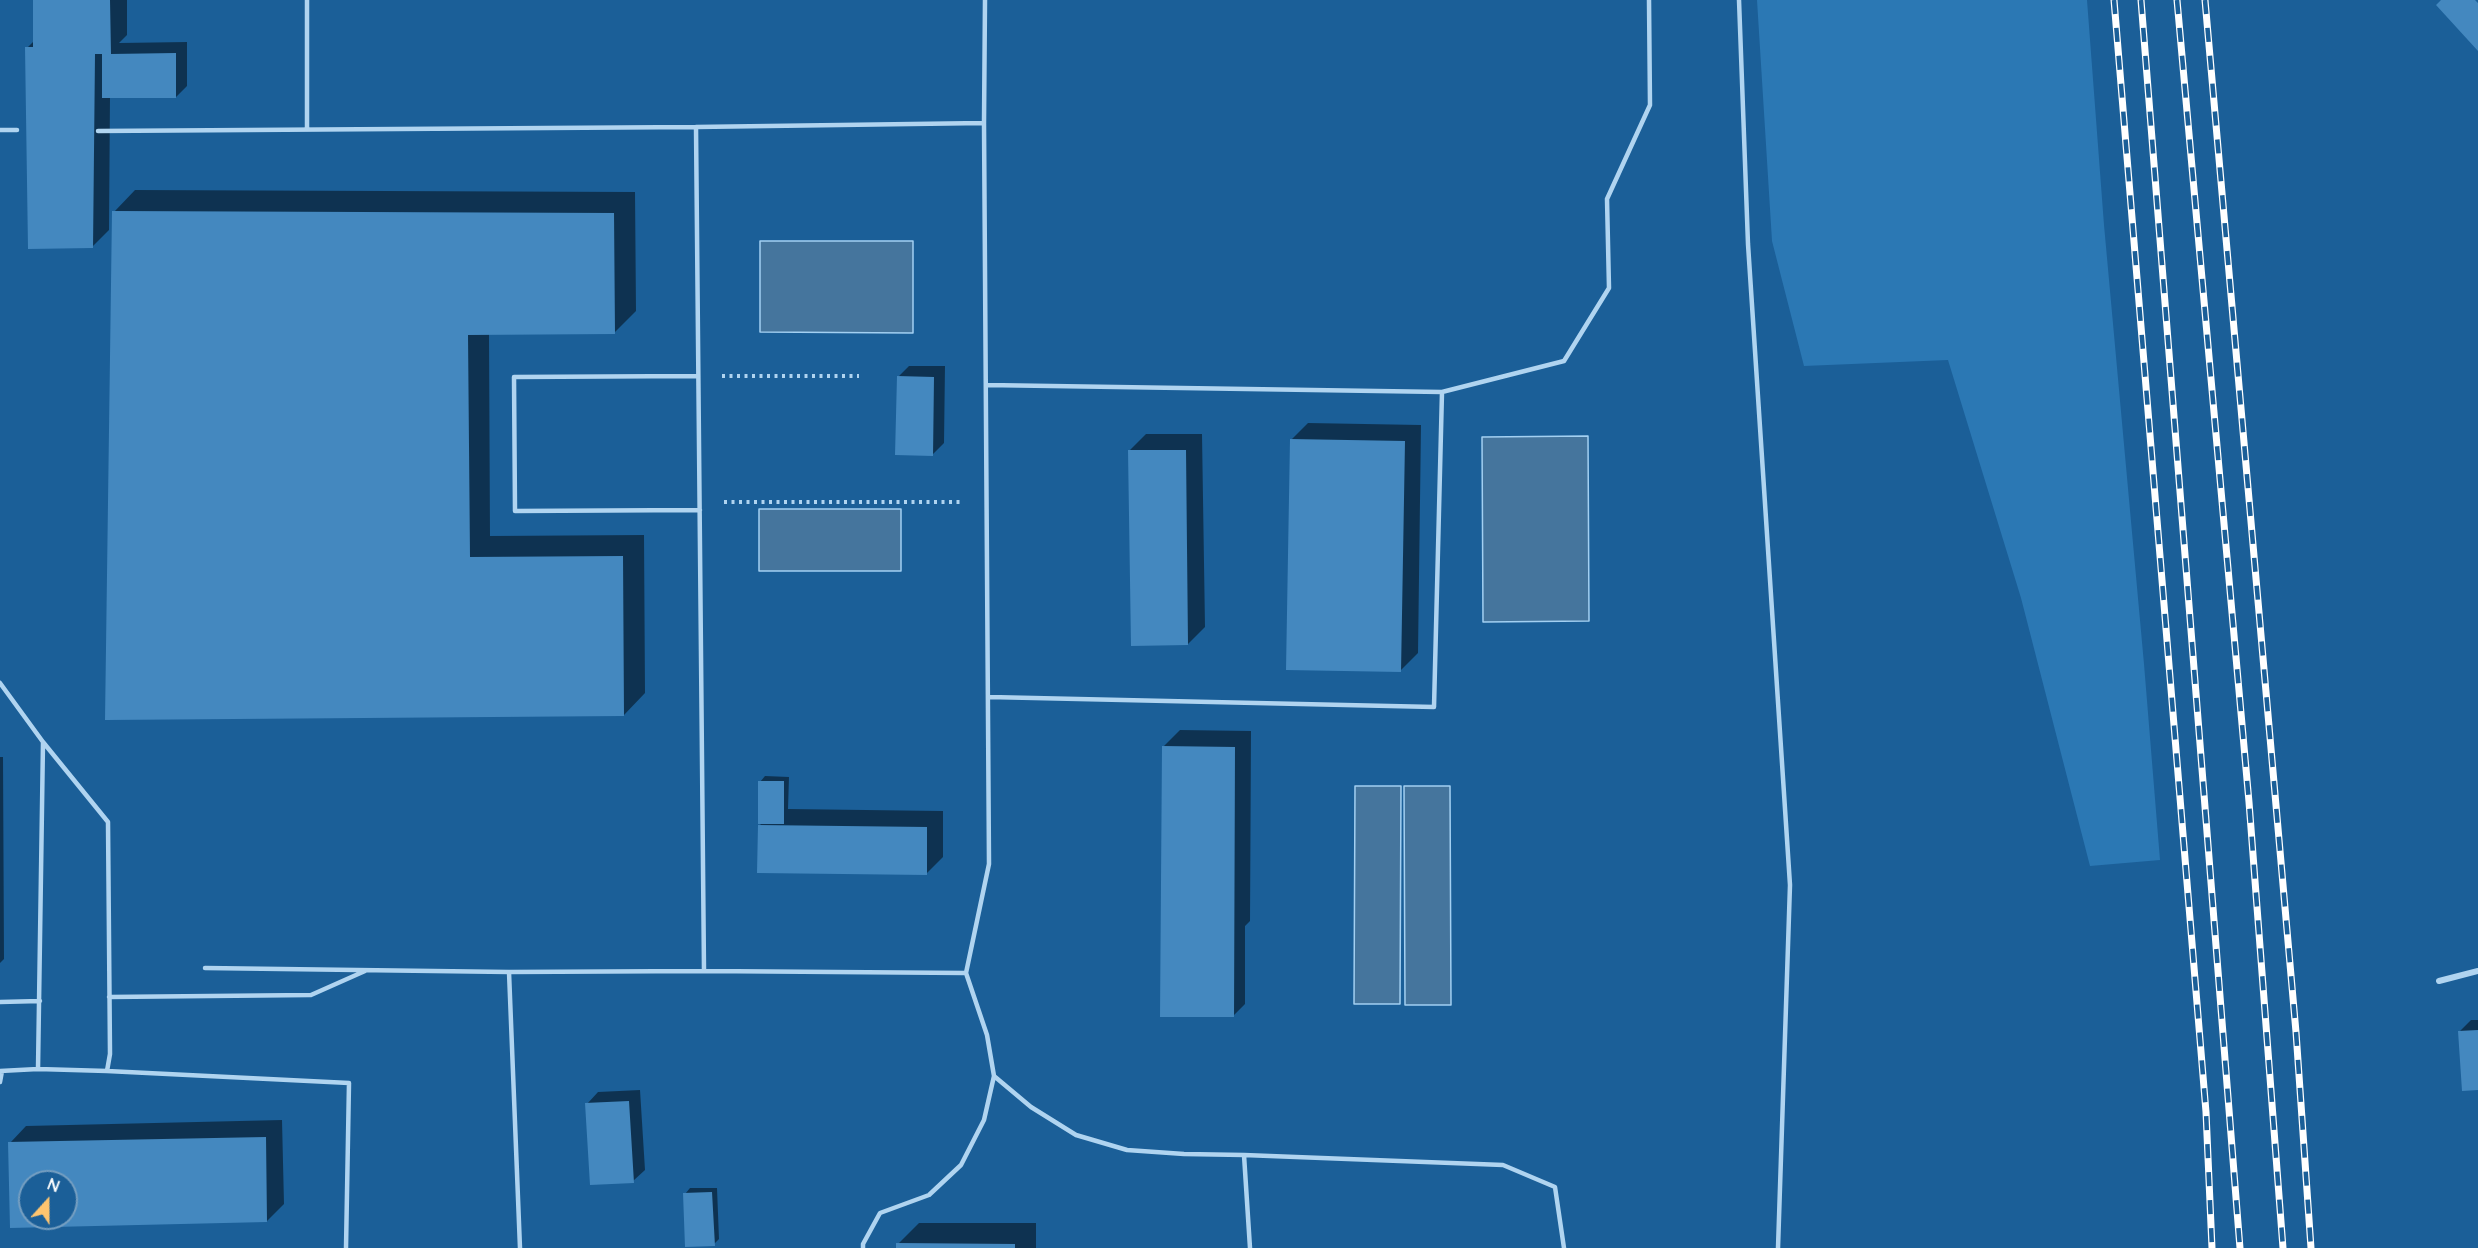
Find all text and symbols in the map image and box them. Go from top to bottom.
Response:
north arrow [18,1170,78,1230]
text: N [45,1174,63,1197]

